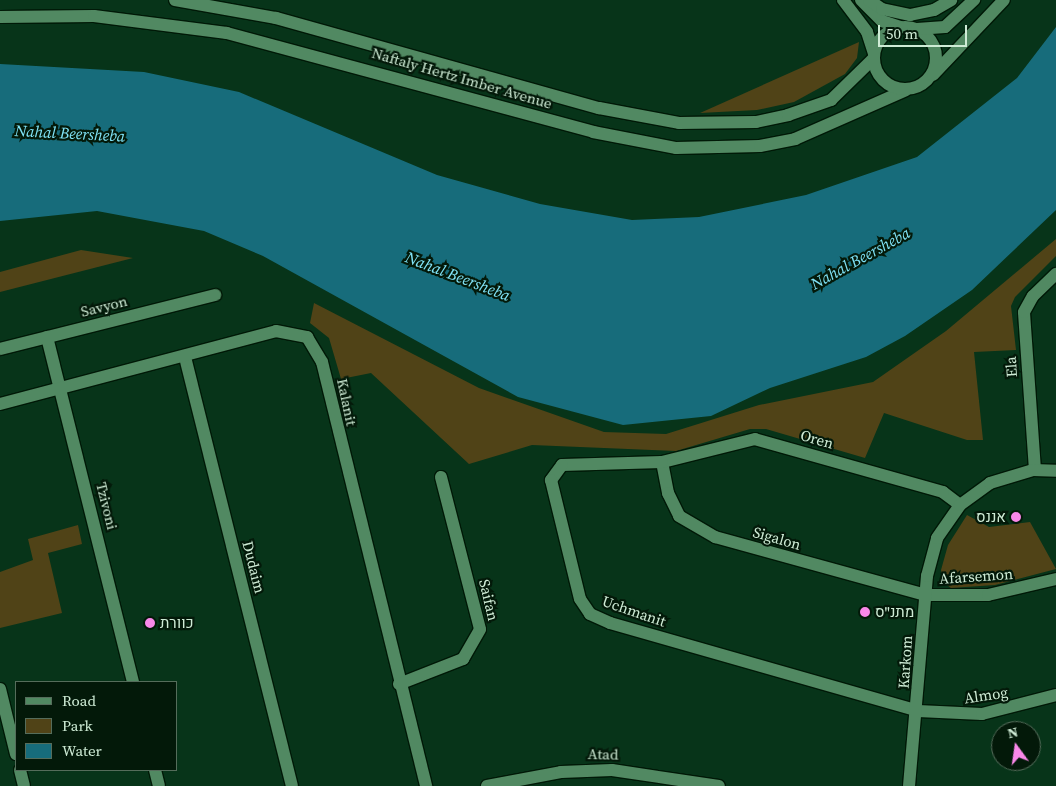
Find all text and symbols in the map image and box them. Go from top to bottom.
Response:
scale bar [881,15,970,47]
text: 50 m [886,23,918,44]
street label: Naftaly Hertz Imber Avenue [370,44,554,112]
water label: Nahal Beersheba [14,121,126,145]
water label: Nahal Beersheba [807,223,913,293]
water label: Nahal Beersheba [403,247,513,305]
street label: Savyon [79,292,129,320]
street label: Ela [1001,356,1021,378]
street label: Kalanit [333,377,361,427]
street label: Oren [798,426,836,452]
street label: Tzivoni [92,480,122,532]
place label: אננס [976,508,1006,526]
marker: אננס [1010,511,1022,523]
street label: Sigalon [751,523,803,553]
street label: Dudaim [239,539,269,595]
street label: Afarsemon [938,564,1014,588]
street label: Saifan [476,578,502,622]
street label: Uchmanit [600,592,668,630]
place label: מתנ"ס [875,603,914,621]
marker: מתנ"ס [859,606,871,618]
place label: כוורת [160,614,194,632]
marker: כוורת [144,617,156,629]
street label: Karkom [894,635,916,689]
legend [15,681,178,771]
street label: Almog [963,683,1009,707]
text: Road [62,690,96,711]
text: Park [62,715,93,736]
north arrow [991,721,1041,771]
text: N [1005,721,1020,743]
text: Water [62,740,102,761]
street label: Atad [588,745,618,763]

